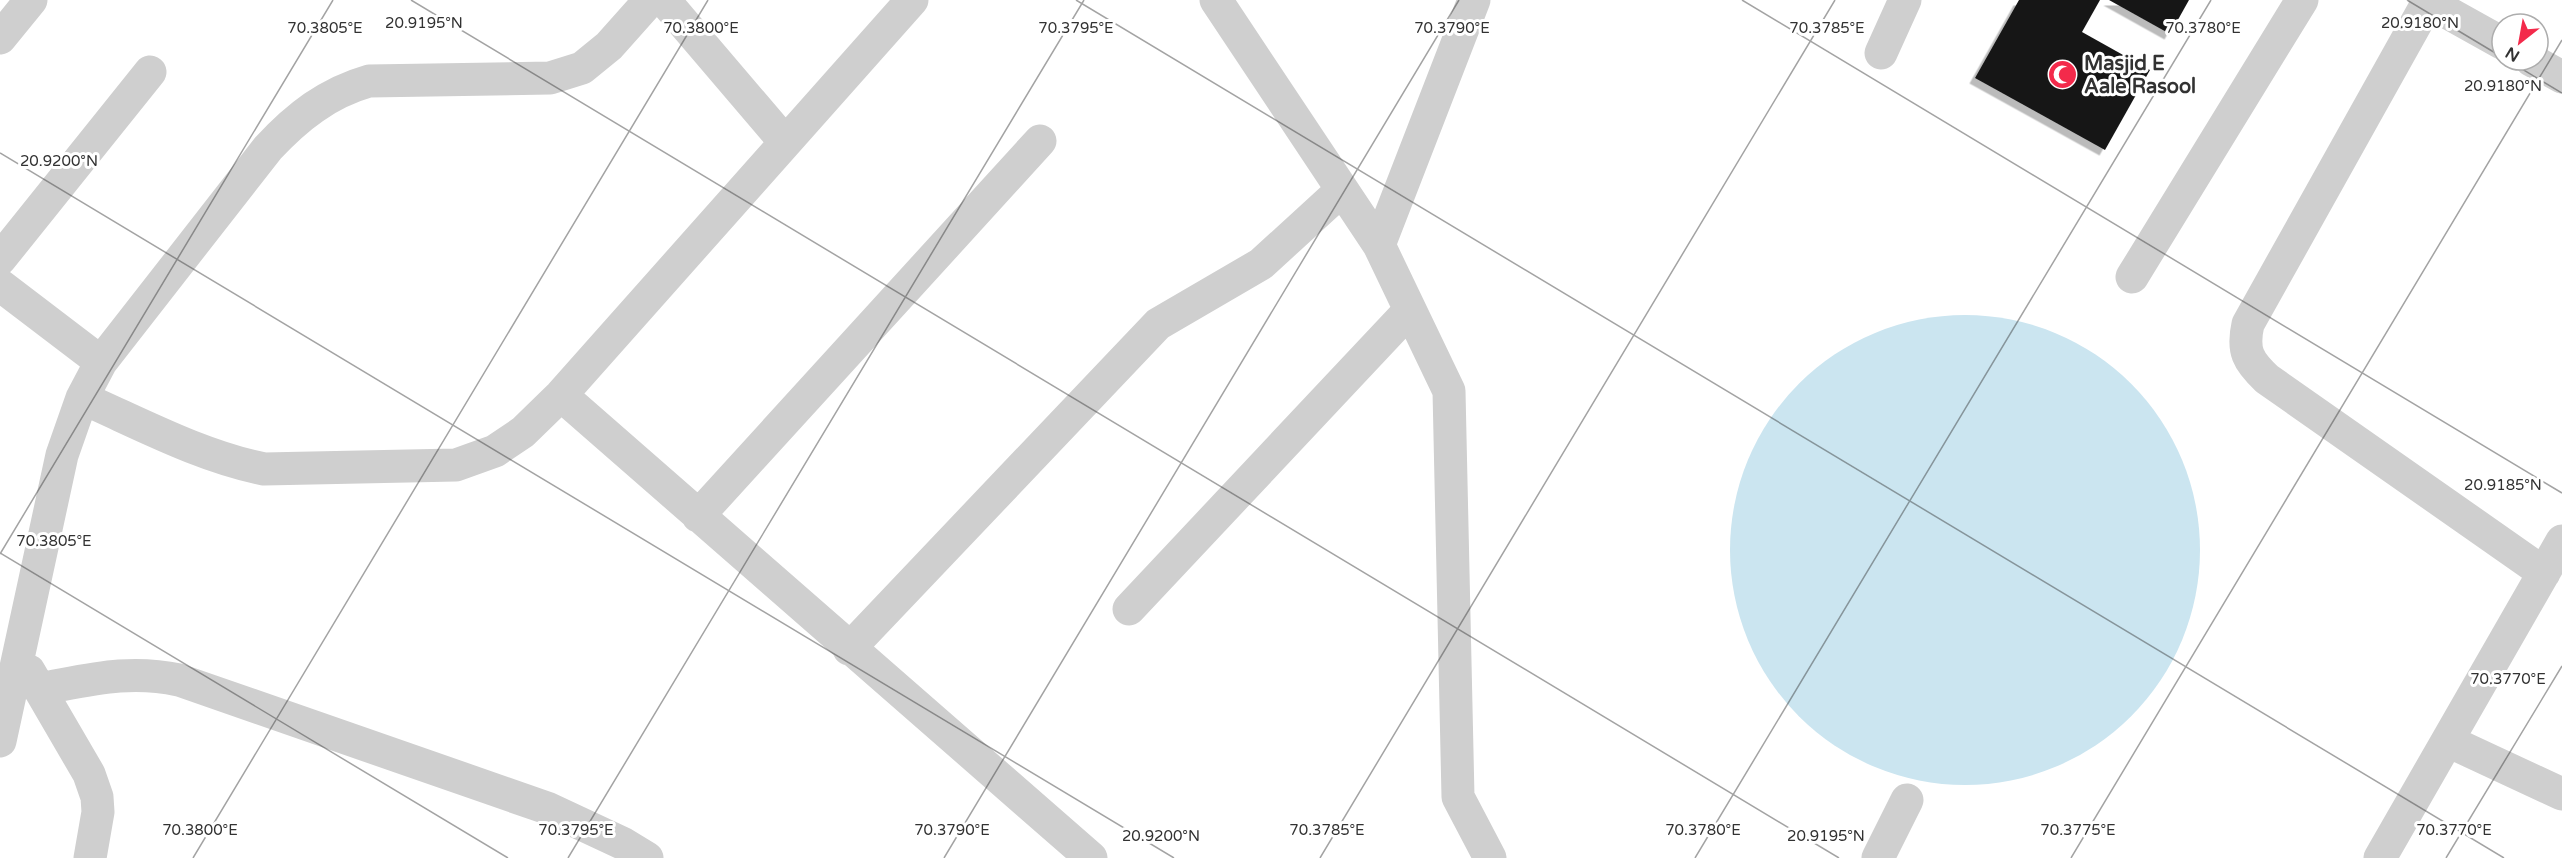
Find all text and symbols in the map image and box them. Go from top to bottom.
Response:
north arrow [2490,12,2550,72]
text: 20.9195°N [385,14,463,32]
text: 20.9180°N [2381,14,2459,32]
text: 70.3805°E [287,19,363,37]
text: 70.3800°E [663,19,739,37]
text: 70.3795°E [1038,19,1114,37]
text: 70.3790°E [1414,19,1490,37]
text: 70.3785°E [1789,19,1865,37]
text: 70.3780°E [2165,19,2241,37]
text: N [2502,42,2523,66]
place label: Masjid E Aale Rasool [2084,52,2196,99]
mosque icon: Masjid E Aale Rasool [2047,58,2079,90]
text: 20.9180°N [2464,77,2542,95]
text: 20.9200°N [20,152,98,170]
text: 20.9185°N [2464,476,2542,494]
text: 70.3805°E [16,532,92,550]
text: 70.3770°E [2470,670,2546,688]
text: 70.3800°E [162,821,238,839]
text: 70.3795°E [538,821,614,839]
text: 70.3790°E [914,821,990,839]
text: 70.3785°E [1289,821,1365,839]
text: 70.3780°E [1665,821,1741,839]
text: 70.3775°E [2040,821,2116,839]
text: 70.3770°E [2416,821,2492,839]
text: 20.9200°N [1122,827,1200,845]
text: 20.9195°N [1787,827,1865,845]

